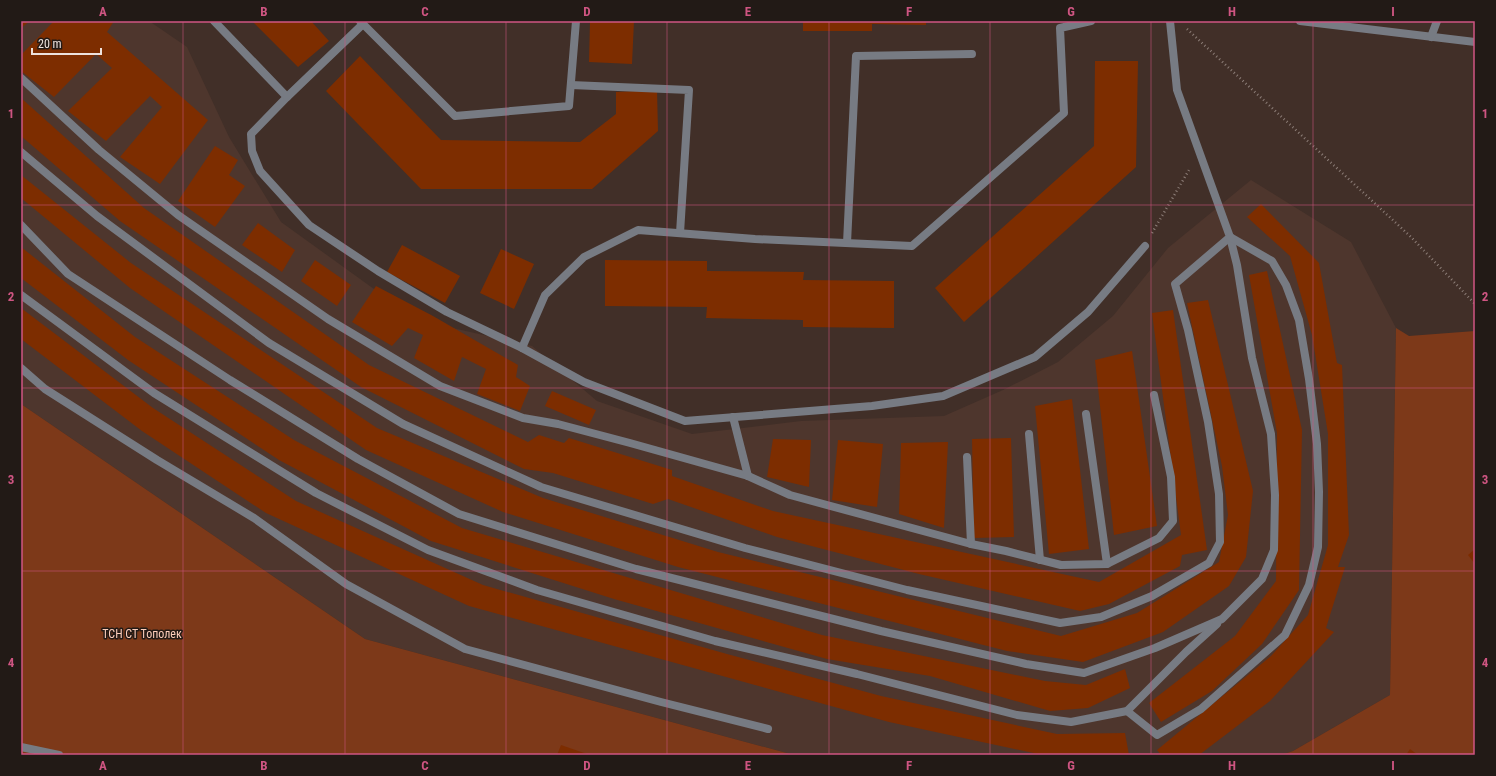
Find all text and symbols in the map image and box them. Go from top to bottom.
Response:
text: A [99,4,107,19]
text: B [260,4,268,19]
text: C [421,4,429,19]
text: D [583,4,591,19]
text: E [745,4,752,19]
text: F [906,4,912,19]
text: G [1067,4,1075,19]
text: H [1228,4,1236,19]
text: I [1391,4,1395,19]
scale bar [32,30,101,56]
text: 20 m [38,37,62,51]
text: 1 [8,106,14,121]
text: 1 [1482,106,1488,121]
text: 2 [8,289,15,304]
text: 2 [1482,289,1489,304]
text: 3 [8,472,14,487]
text: 3 [1482,472,1488,487]
park label: ТСН СТ Тополек [102,627,182,641]
text: 4 [8,655,15,670]
text: 4 [1482,655,1489,670]
text: A [99,758,107,773]
text: B [260,758,268,773]
text: C [421,758,429,773]
text: D [583,758,591,773]
text: E [745,758,752,773]
text: F [906,758,912,773]
text: G [1067,758,1075,773]
text: H [1228,758,1236,773]
text: I [1391,758,1395,773]

